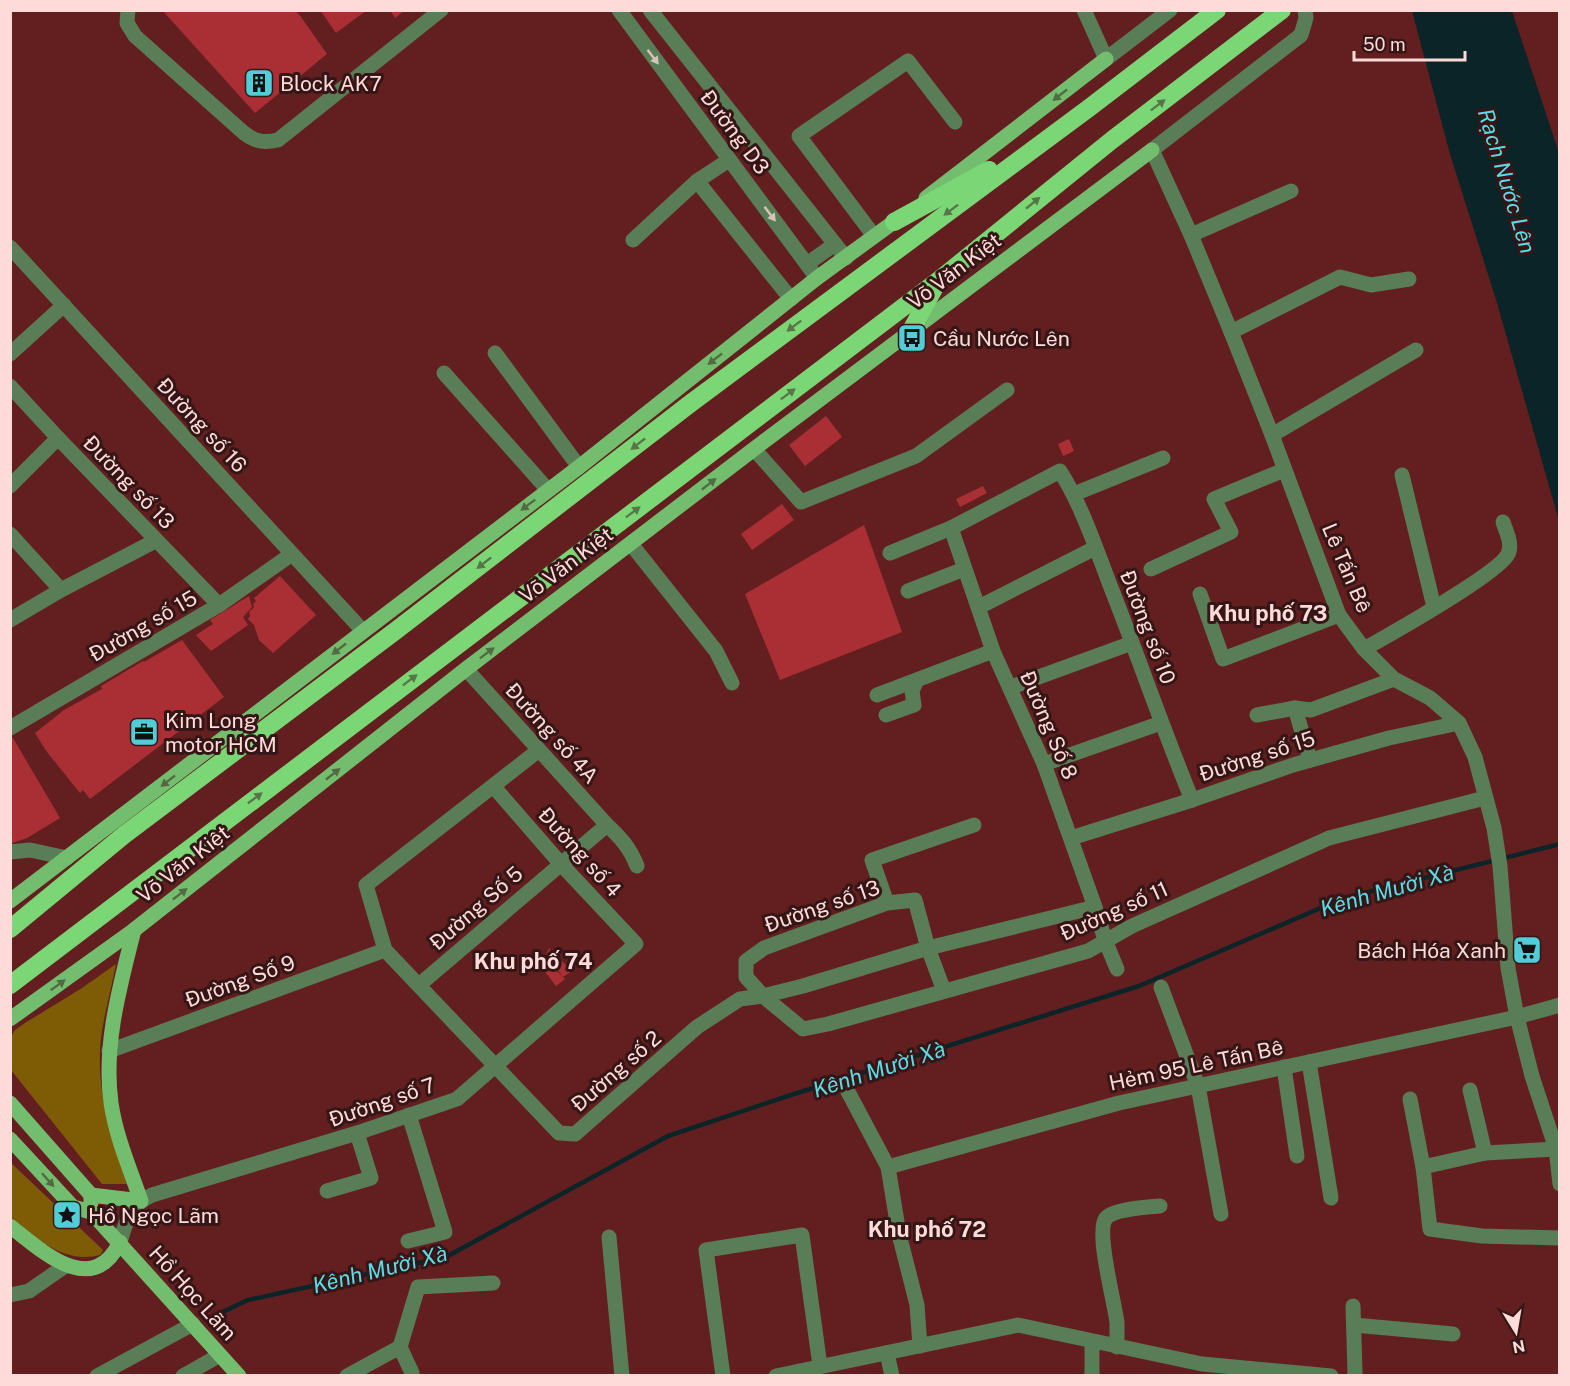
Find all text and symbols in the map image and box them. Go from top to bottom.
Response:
scale bar [1354,24,1465,62]
text: 50 m [1363,34,1406,55]
one-way arrow [647,50,659,65]
building icon: Block AK7 [243,67,275,99]
place label: Block AK7 [280,71,382,96]
street label: Đường D3 [695,85,775,179]
one-way arrow [1052,89,1067,101]
one-way arrow [1150,99,1166,111]
water label: Rạch Nước Lên [1473,105,1541,257]
one-way arrow [1026,198,1041,210]
one-way arrow [943,204,959,217]
one-way arrow [763,206,776,222]
street label: Võ Văn Kiệt [902,228,1006,314]
one-way arrow [787,320,802,332]
bus stop icon: Cầu Nước Lên [896,322,928,354]
place label: Cầu Nước Lên [933,326,1070,351]
one-way arrow [707,353,722,365]
street label: Đường số 16 [152,373,252,477]
one-way arrow [780,388,796,400]
street label: Đường số 13 [78,430,180,534]
one-way arrow [631,437,646,449]
one-way arrow [701,479,716,491]
one-way arrow [520,499,535,511]
one-way arrow [625,506,640,518]
street label: Lê Tấn Bê [1317,520,1377,616]
street label: Võ Văn Kiệt [514,522,618,608]
one-way arrow [476,556,492,569]
street label: Đường số 10 [1115,567,1181,687]
street label: Đường số 15 [85,585,201,667]
district label: Khu phố 73 [1209,600,1328,626]
one-way arrow [332,643,348,655]
one-way arrow [479,647,495,660]
street label: Đường Số 8 [1015,667,1083,783]
one-way arrow [403,675,418,687]
street label: Đường số 4A [500,678,604,788]
place label: Kim Long motor HCM [165,708,277,757]
office icon: Kim Long motor HCM [128,716,160,748]
street label: Đường số 15 [1196,725,1318,787]
one-way arrow [326,768,341,780]
one-way arrow [160,774,176,787]
one-way arrow [246,792,262,804]
street label: Đường số 4 [533,802,627,902]
street label: Võ Văn Kiệt [132,820,234,908]
water label: Kênh Mười Xà [1317,858,1457,922]
street label: Đường Số 5 [424,861,528,955]
street label: Đường số 13 [761,875,883,937]
street label: Đường số 11 [1056,876,1172,946]
one-way arrow [172,888,188,901]
supermarket icon: Bách Hóa Xanh [1511,934,1543,966]
place label: Bách Hóa Xanh [1357,938,1506,963]
district label: Khu phố 74 [474,948,592,974]
street label: Đường Số 9 [182,950,298,1012]
one-way arrow [50,979,66,991]
street label: Đường số 2 [566,1025,666,1117]
street label: Hẻm 95 Lê Tấn Bê [1107,1034,1285,1096]
water label: Kênh Mười Xà [809,1035,949,1103]
street label: Đường số 7 [325,1072,439,1132]
one-way arrow [41,1172,55,1187]
place icon: Hồ Ngọc Lãm [51,1199,83,1231]
place label: Hồ Ngọc Lãm [88,1203,219,1228]
district label: Khu phố 72 [868,1216,986,1242]
water label: Kênh Mười Xà [310,1240,450,1298]
street label: Hồ Học Lãm [144,1241,242,1345]
north arrow [1486,1302,1546,1362]
text: N [1511,1336,1527,1357]

